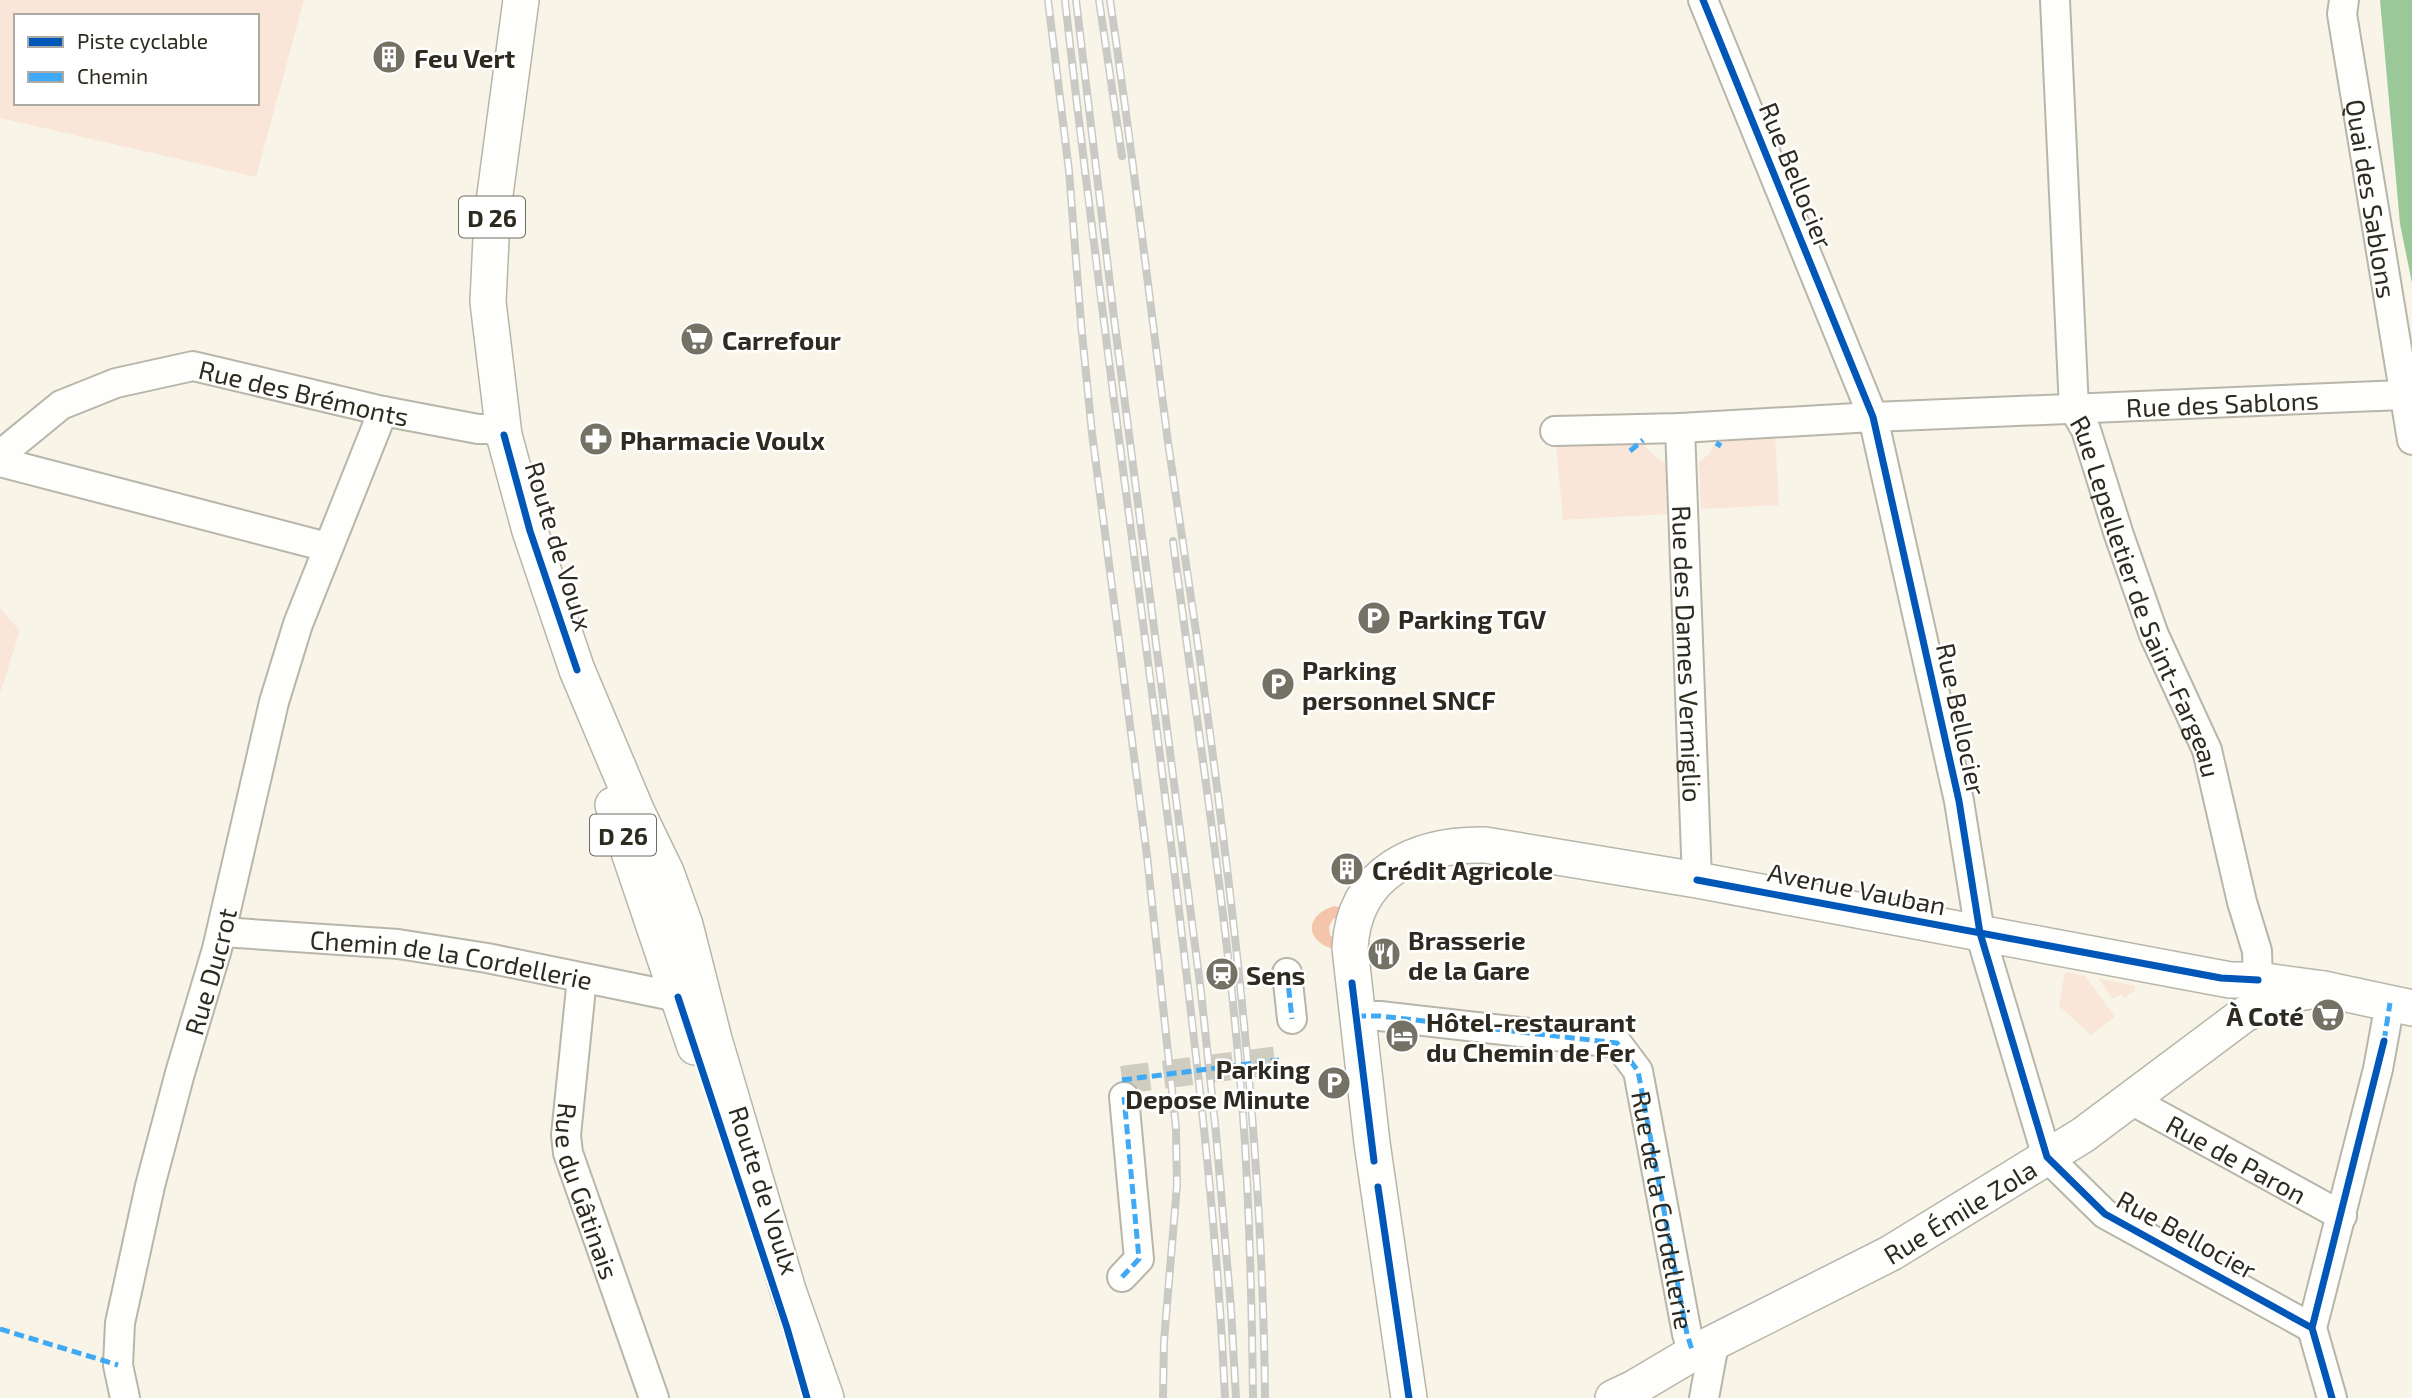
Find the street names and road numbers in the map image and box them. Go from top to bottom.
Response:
street label: Quai des Sablons [2341,97,2404,300]
street label: Rue Bellocier [1754,98,1840,252]
road number: D 26 [459,196,525,238]
street label: Rue des Brémonts [196,352,411,431]
street label: Rue des Sablons [2125,383,2319,422]
street label: Rue Lepelletier de Saint-Fargeau [2065,409,2228,780]
street label: Route de Voulx [520,458,600,635]
street label: Rue des Dames Vermiglio [1667,505,1710,803]
street label: Rue Bellocier [1931,640,1993,798]
road number: D 26 [590,814,656,856]
street label: Avenue Vauban [1765,856,1949,920]
street label: Rue Ducrot [177,905,242,1038]
street label: Chemin de la Cordellerie [309,923,595,995]
street label: Rue de la Cordellerie [1626,1088,1701,1332]
street label: Rue du Gâtinais [550,1102,626,1283]
street label: Route de Voulx [723,1102,807,1278]
street label: Rue de Paron [2162,1107,2312,1209]
street label: Rue Émile Zola [1877,1152,2041,1270]
street label: Rue Bellocier [2112,1183,2262,1285]

